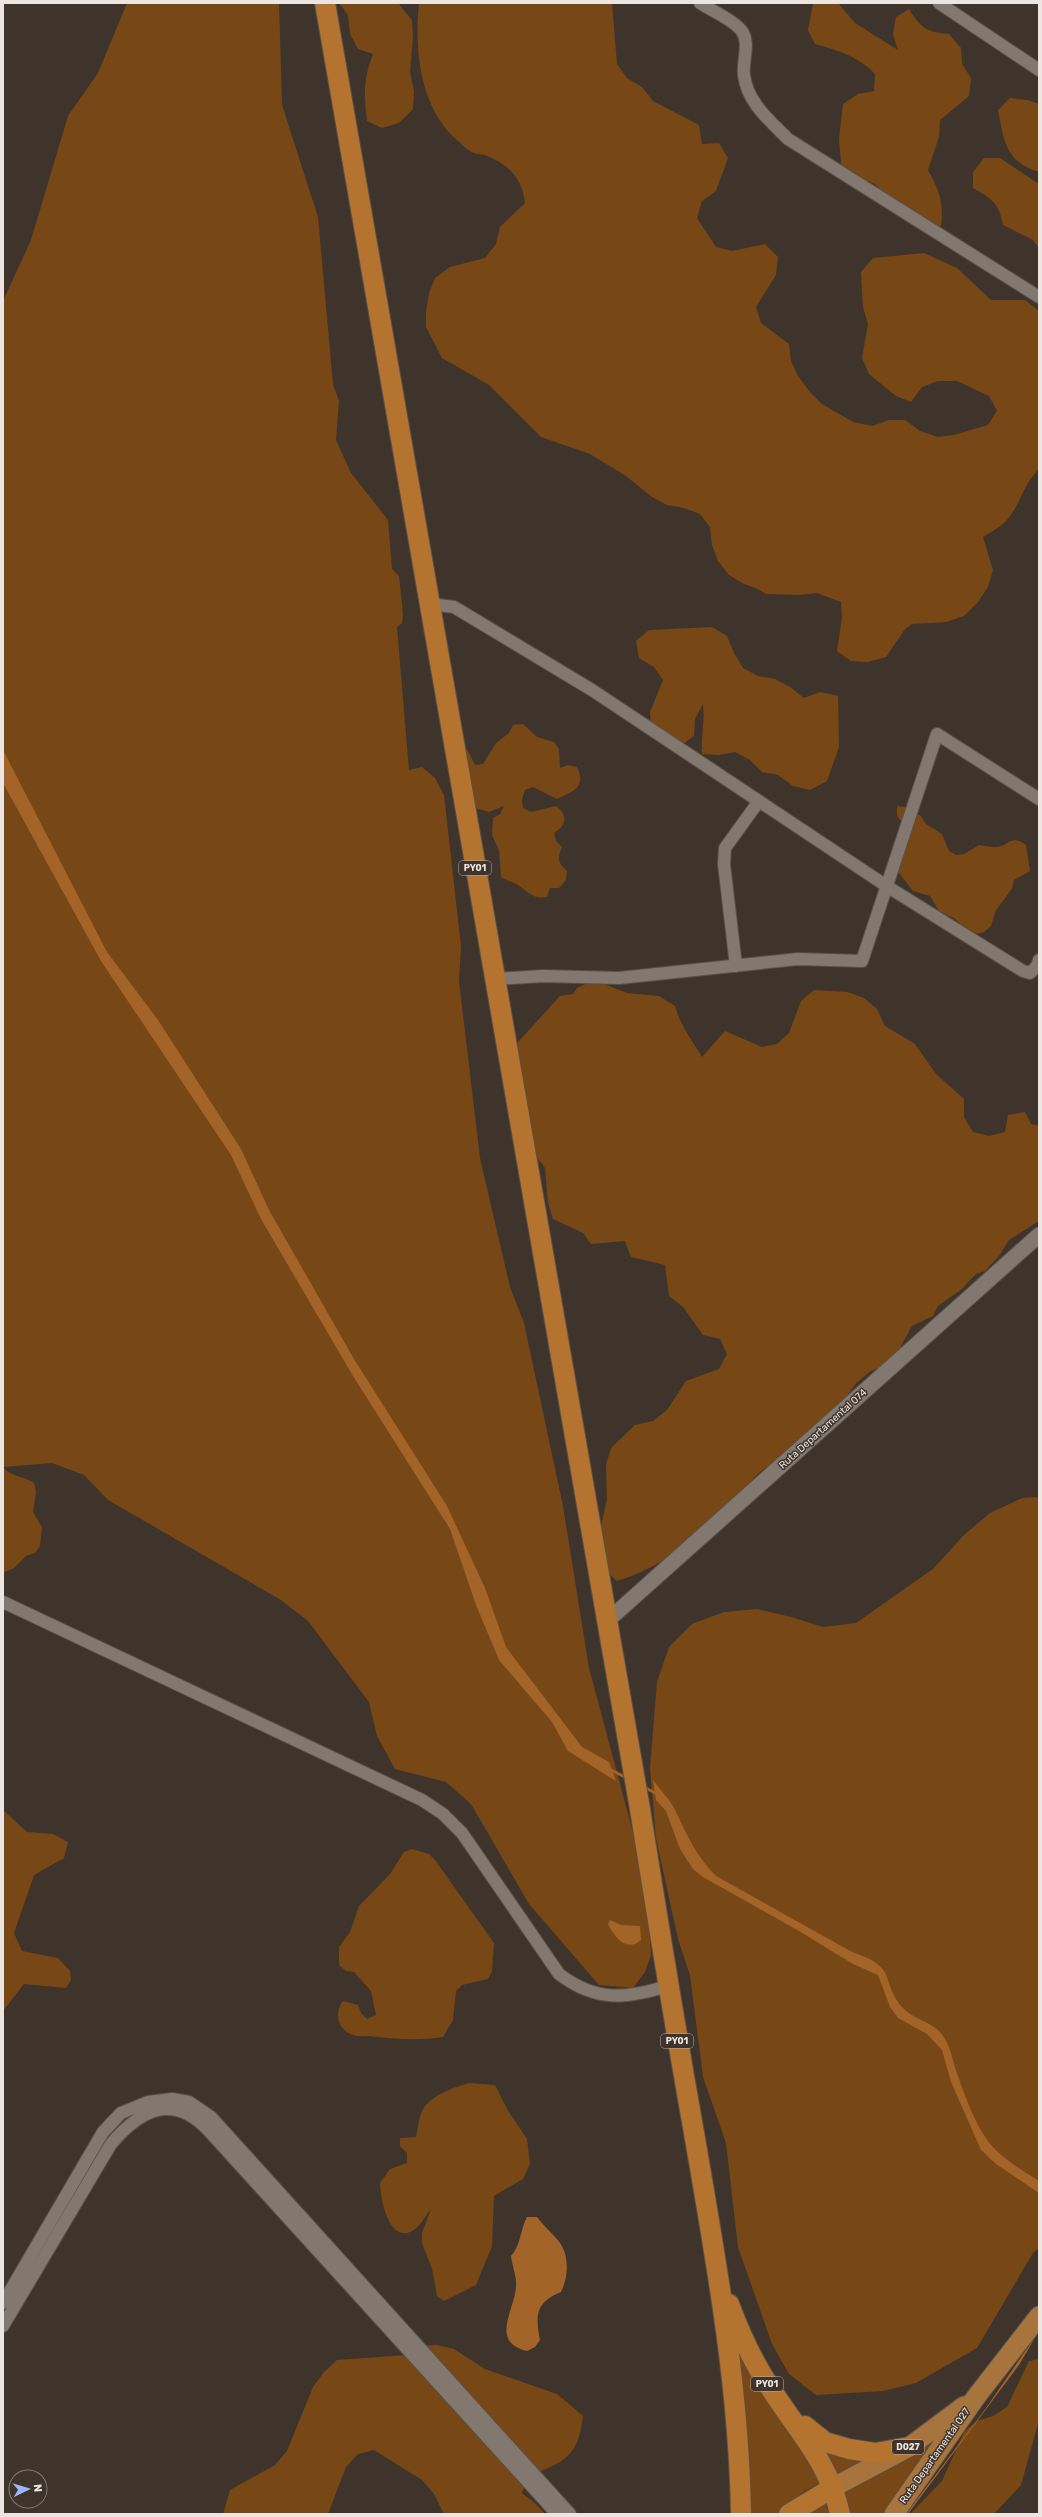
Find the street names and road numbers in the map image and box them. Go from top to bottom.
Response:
road number: PY01 [459,861,491,875]
street label: Ruta Departamental 074 [777,1386,869,1472]
road number: PY01 [661,2034,693,2048]
road number: PY01 [751,2377,783,2391]
street label: Ruta Departamental 027 [897,2406,973,2506]
road number: D027 [892,2440,924,2454]

